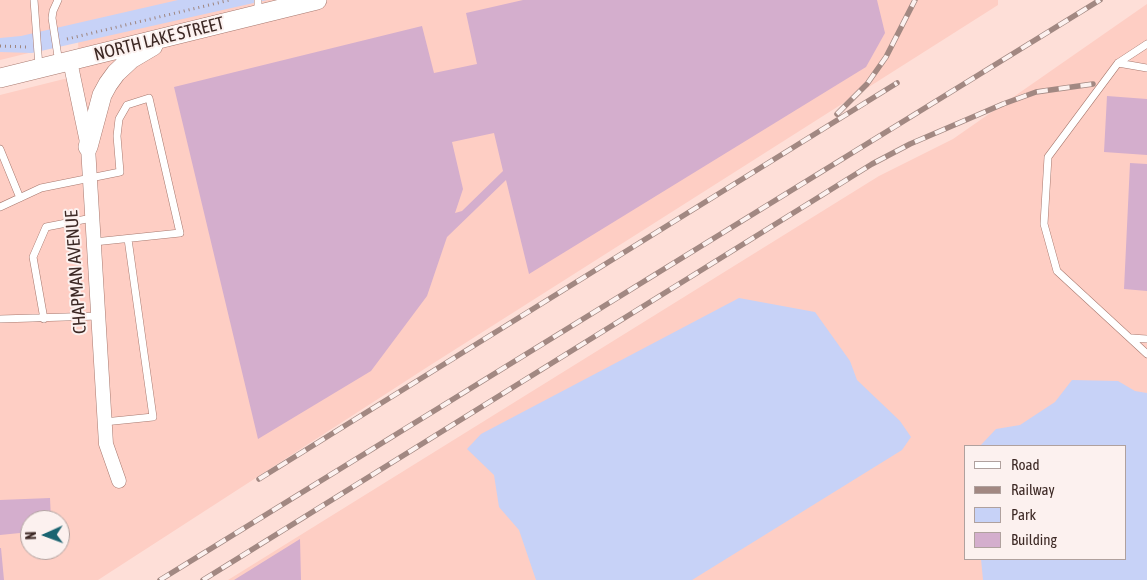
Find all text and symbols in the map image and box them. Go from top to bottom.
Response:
street label: NORTH LAKE STREET [92,12,226,66]
street label: CHAPMAN AVENUE [61,209,91,335]
legend [964,445,1127,560]
text: Road [1011,456,1040,473]
text: Railway [1011,481,1055,498]
text: Park [1011,506,1036,523]
north arrow [20,510,70,560]
text: N [23,531,39,540]
text: Building [1011,531,1057,548]

